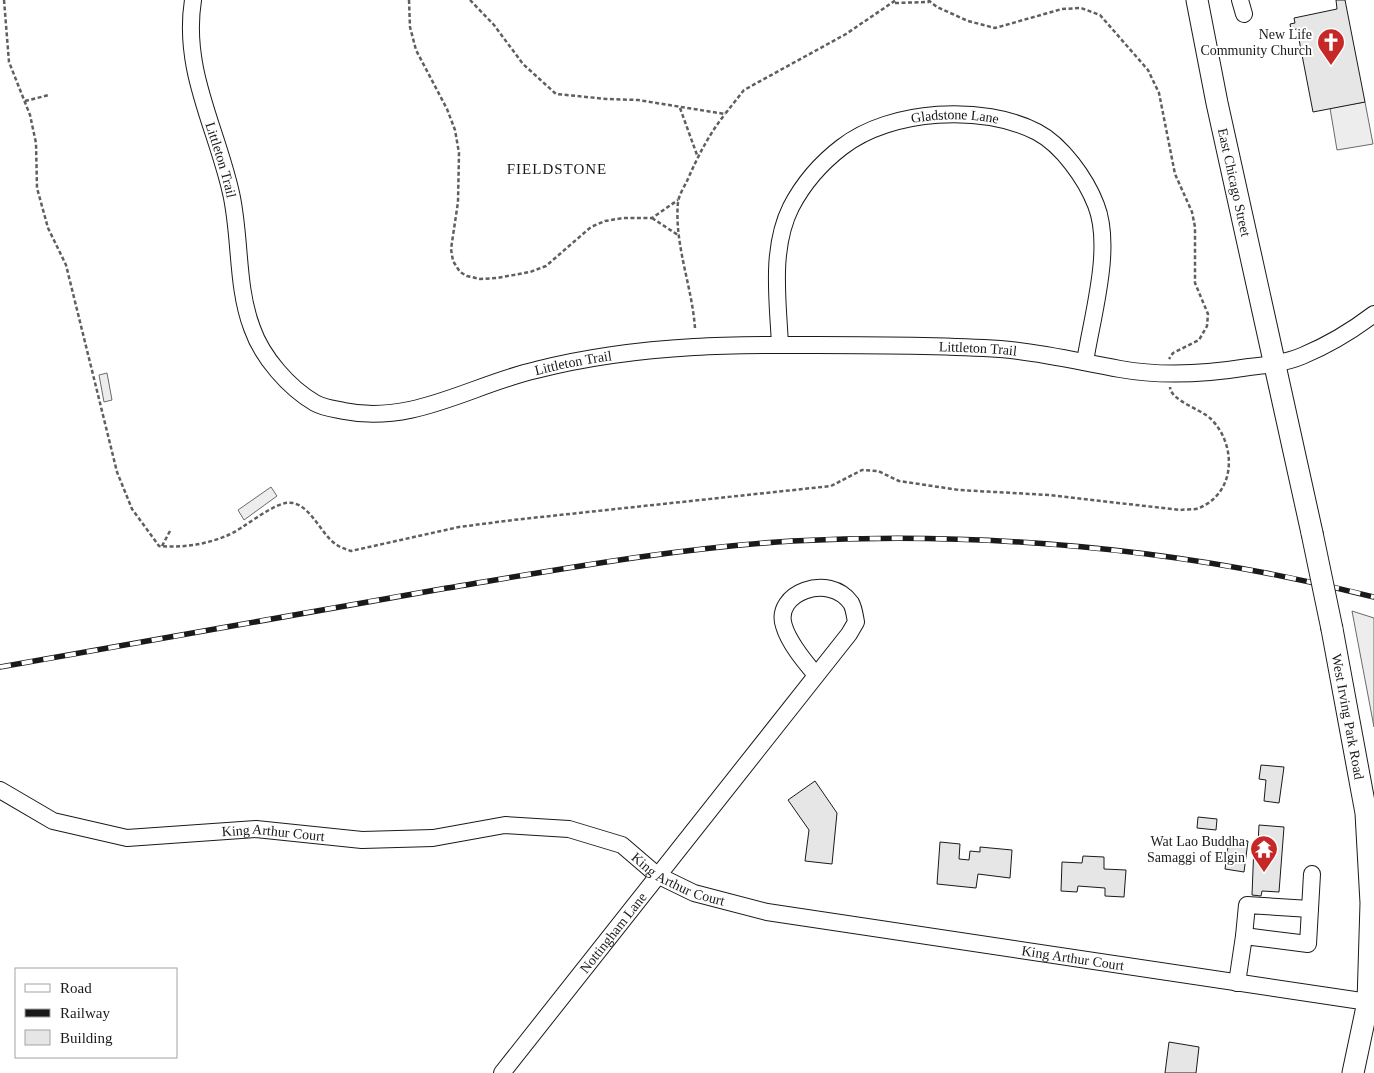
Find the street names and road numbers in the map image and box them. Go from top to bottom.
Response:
street label: Gladstone Lane [910,107,1000,126]
street label: Littleton Trail [203,120,239,199]
street label: East Chicago Street [1215,127,1254,238]
street label: Littleton Trail [939,339,1018,358]
street label: Littleton Trail [533,348,613,378]
street label: West Irving Park Road [1329,652,1367,781]
street label: King Arthur Court [221,821,326,844]
street label: King Arthur Court [629,849,727,908]
street label: Nottingham Lane [577,889,649,976]
street label: King Arthur Court [1021,943,1125,973]

